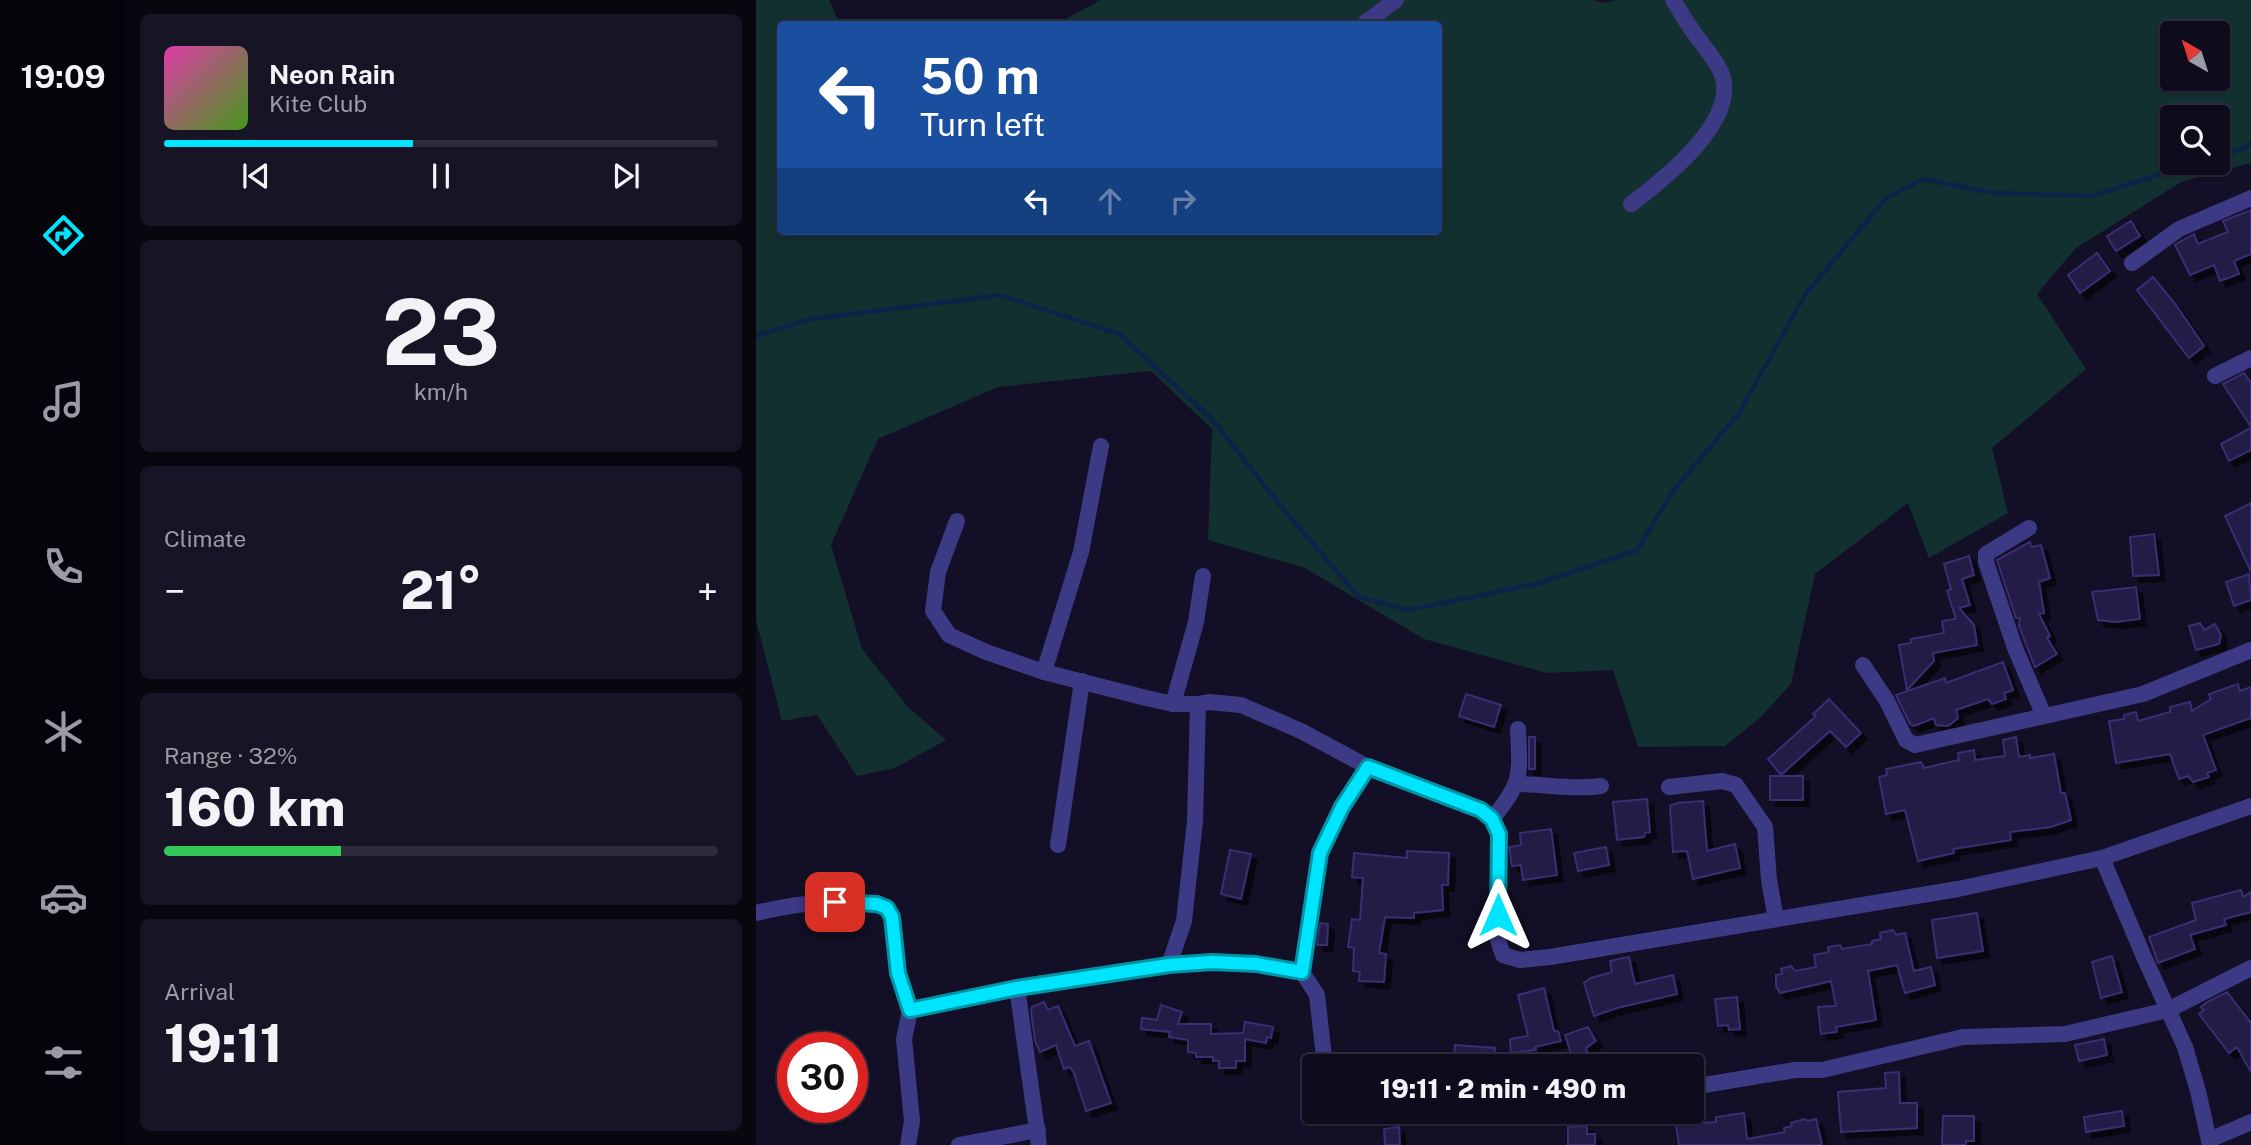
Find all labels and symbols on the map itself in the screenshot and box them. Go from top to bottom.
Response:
north arrow [2160,21,2230,91]
pin [805,872,865,932]
position arrow [1461,878,1535,952]
speed limit sign: 30 [777,1032,868,1123]

